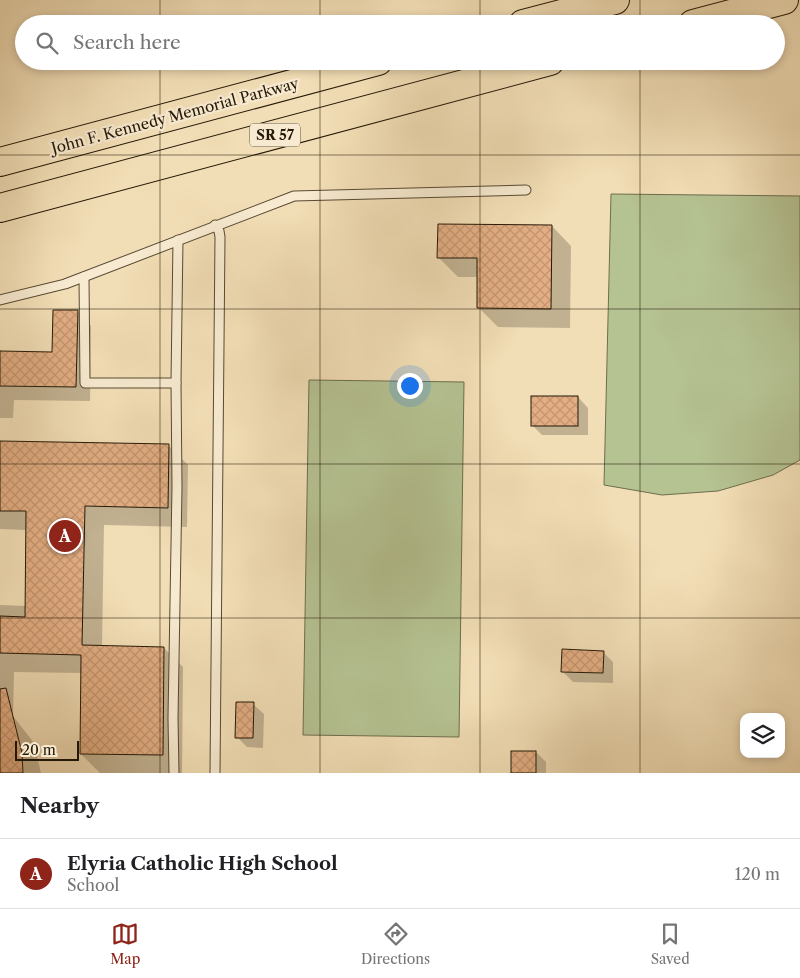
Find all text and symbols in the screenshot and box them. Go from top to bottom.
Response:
search box [15,15,785,70]
icon: search [33,29,61,57]
text: Search here [73,31,181,54]
street label: John F. Kennedy Memorial Parkway [47,73,301,158]
road number: SR 57 [250,124,300,146]
your location [397,373,423,399]
pin: A [49,517,81,555]
map controls [740,713,785,758]
button: layers [740,713,785,758]
scale bar [15,738,79,761]
text: 20 m [22,741,56,759]
text: Nearby [20,793,99,818]
text: Elyria Catholic High School [67,852,338,875]
text: A [30,864,42,884]
text: 120 m [735,864,780,884]
text: School [67,875,119,895]
tab: Map [110,920,140,968]
tab: Directions [361,920,430,968]
tab: Saved [651,920,690,968]

